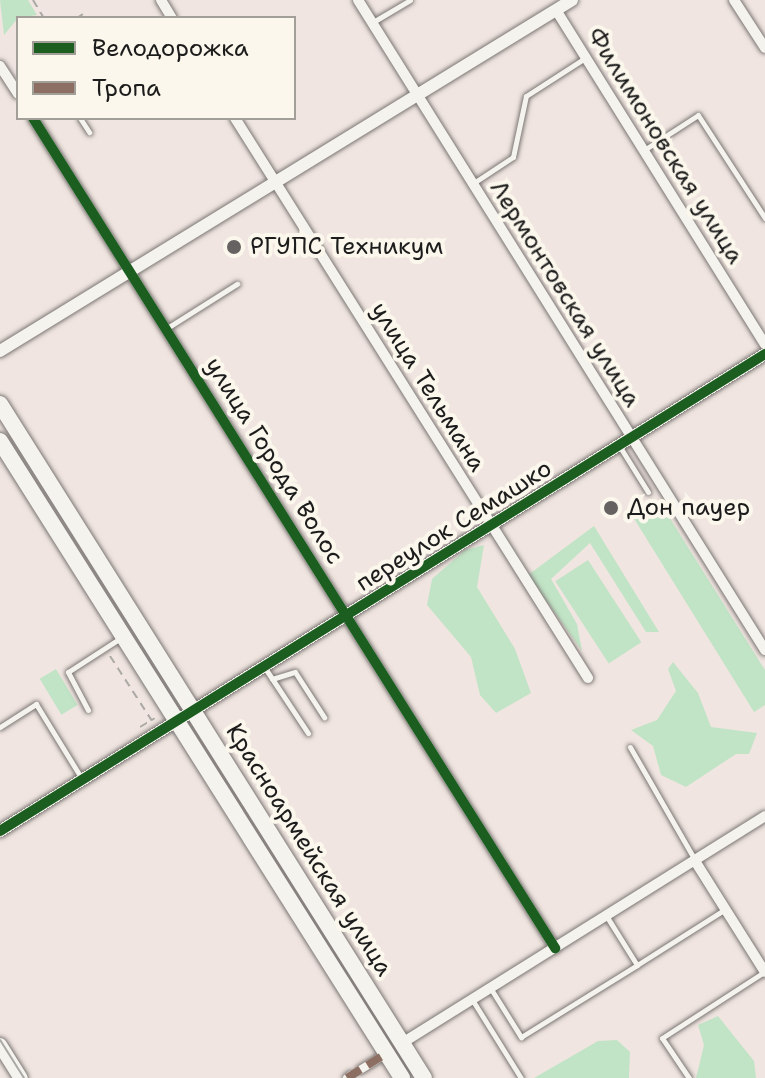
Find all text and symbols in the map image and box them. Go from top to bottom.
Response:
legend [16,16,296,120]
street label: Филимоновская улица [580,23,750,269]
text: Велодорожка [92,32,249,64]
text: Тропа [92,72,161,104]
street label: Лермонтовская улица [484,176,646,412]
place label: РГУПС Техникум [250,233,443,261]
marker: РГУПС Техникум [225,238,243,256]
street label: улица Тельмана [364,297,492,477]
street label: улица Города Волос [199,352,349,570]
street label: переулок Семашко [351,454,557,598]
place label: Дон пауер [627,494,750,522]
marker: Дон пауер [602,499,620,517]
street label: Красноармейская улица [219,719,399,981]

